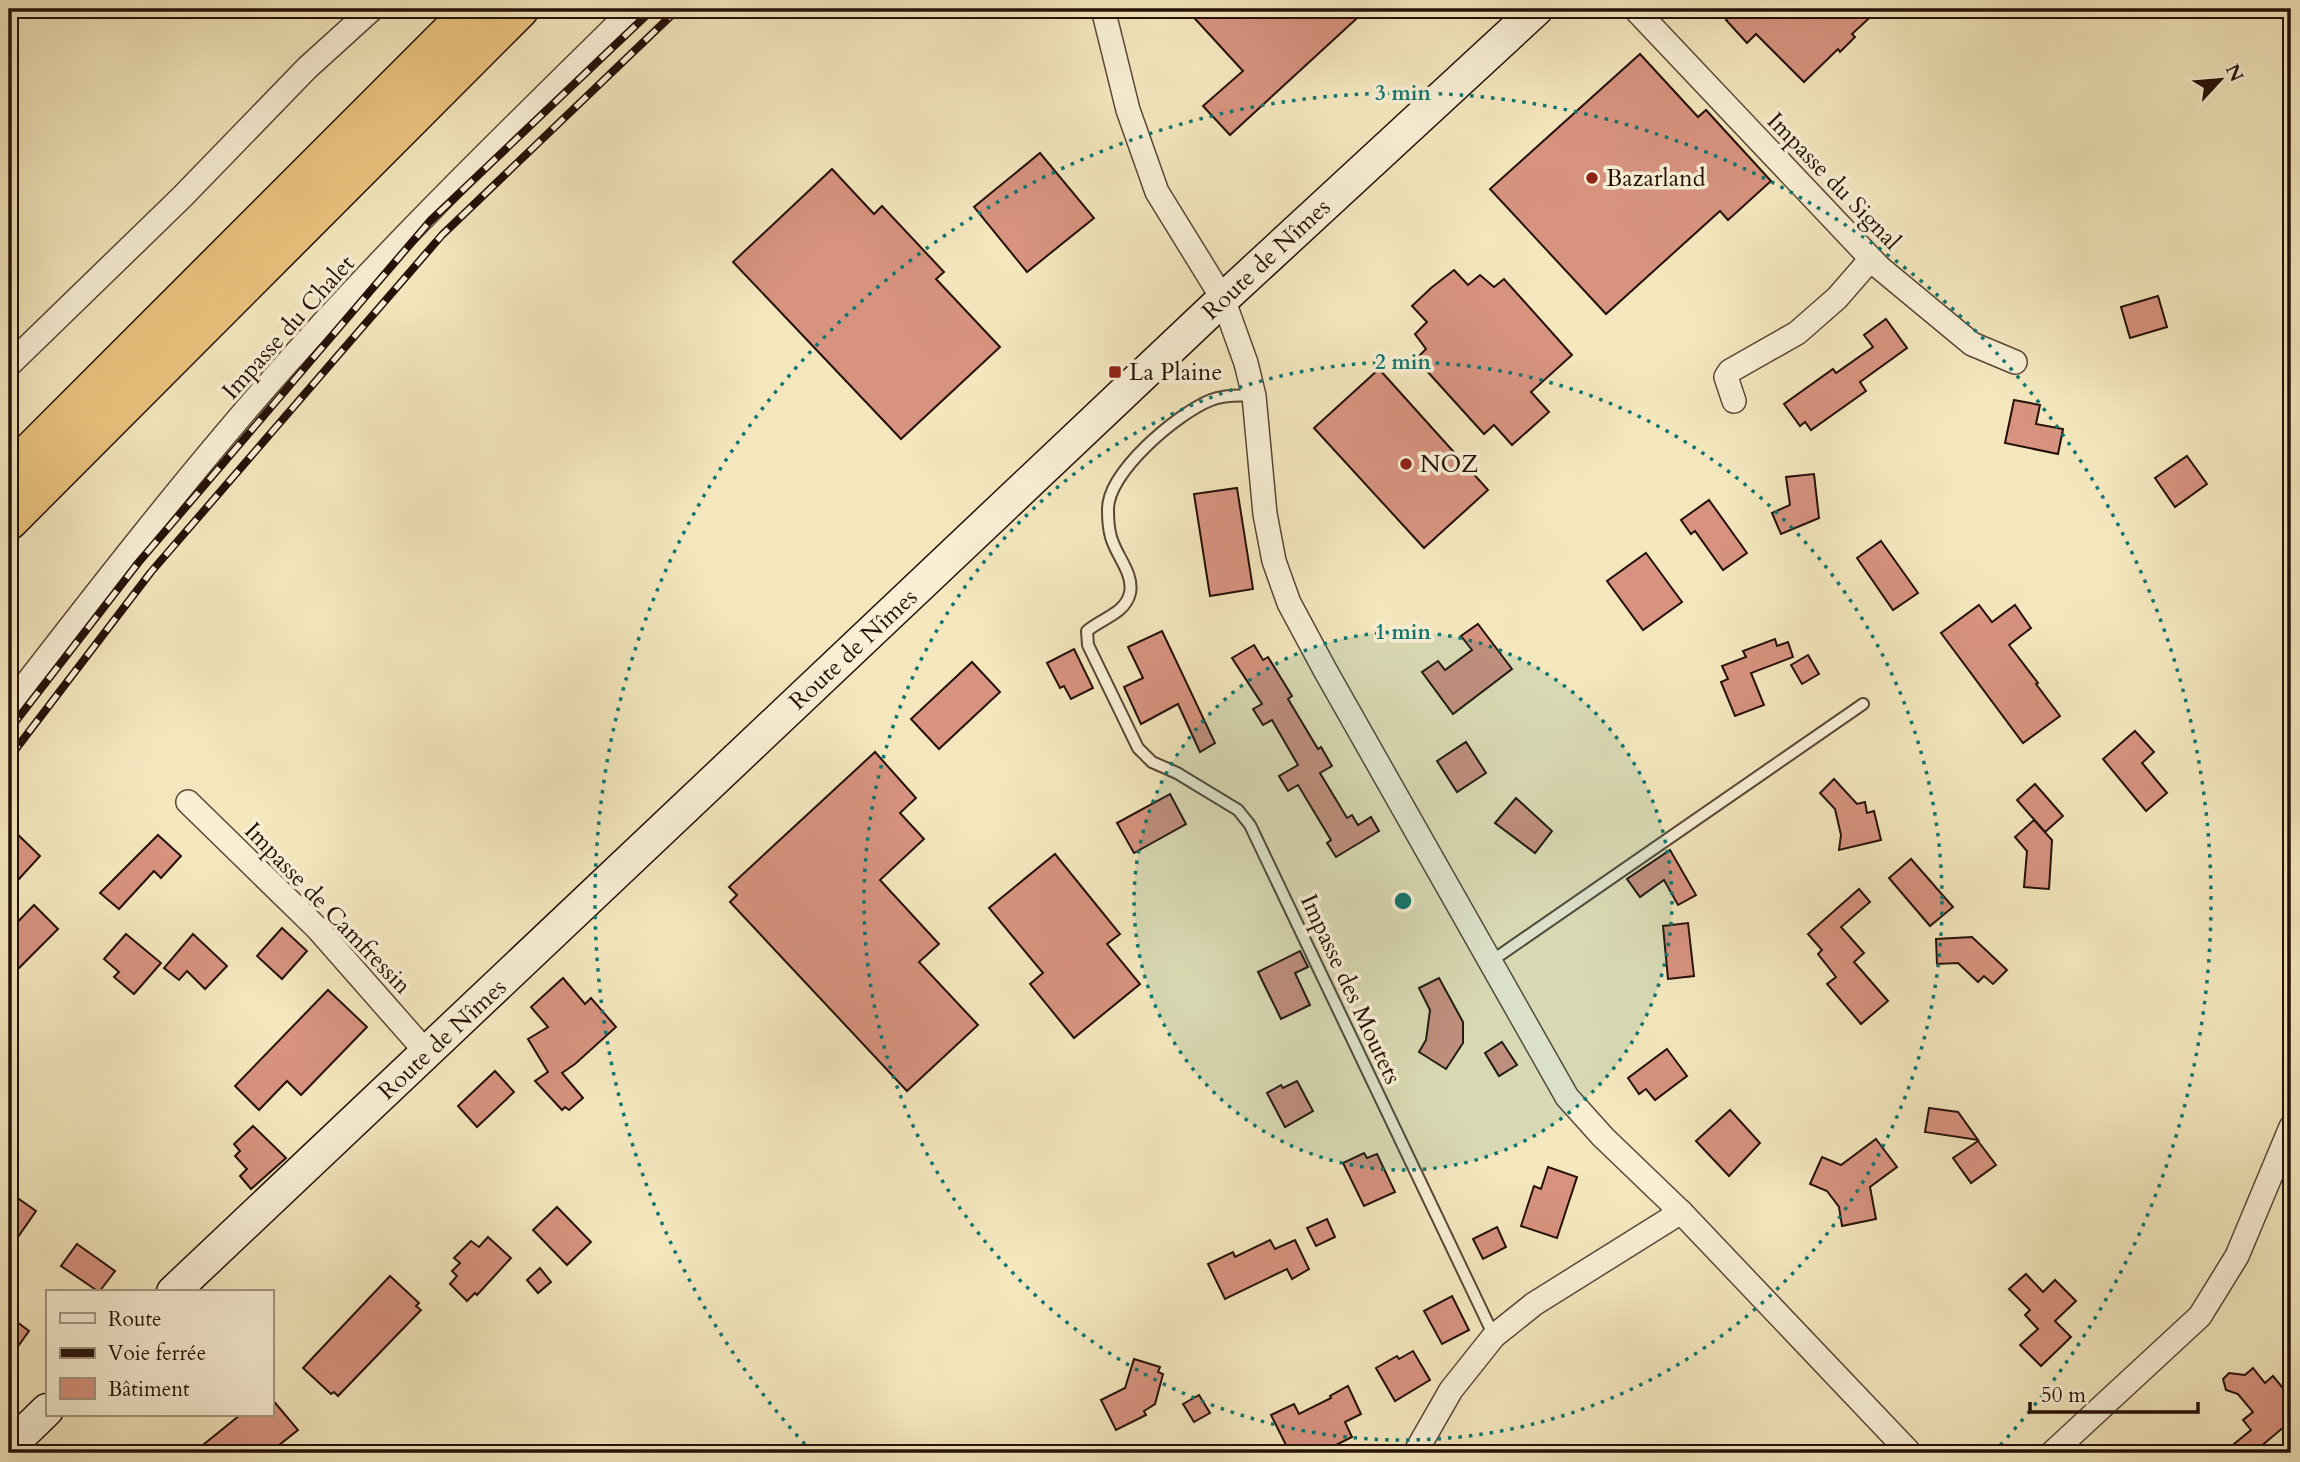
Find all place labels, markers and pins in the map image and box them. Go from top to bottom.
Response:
place label: Bazarland [1606,162,1706,195]
marker: Bazarland [1584,170,1600,186]
place label: La Plaine [1129,356,1222,389]
marker: La Plaine [1107,364,1123,380]
place label: NOZ [1420,448,1478,481]
marker: NOZ [1398,456,1414,472]
centre of rings [1391,889,1415,913]

